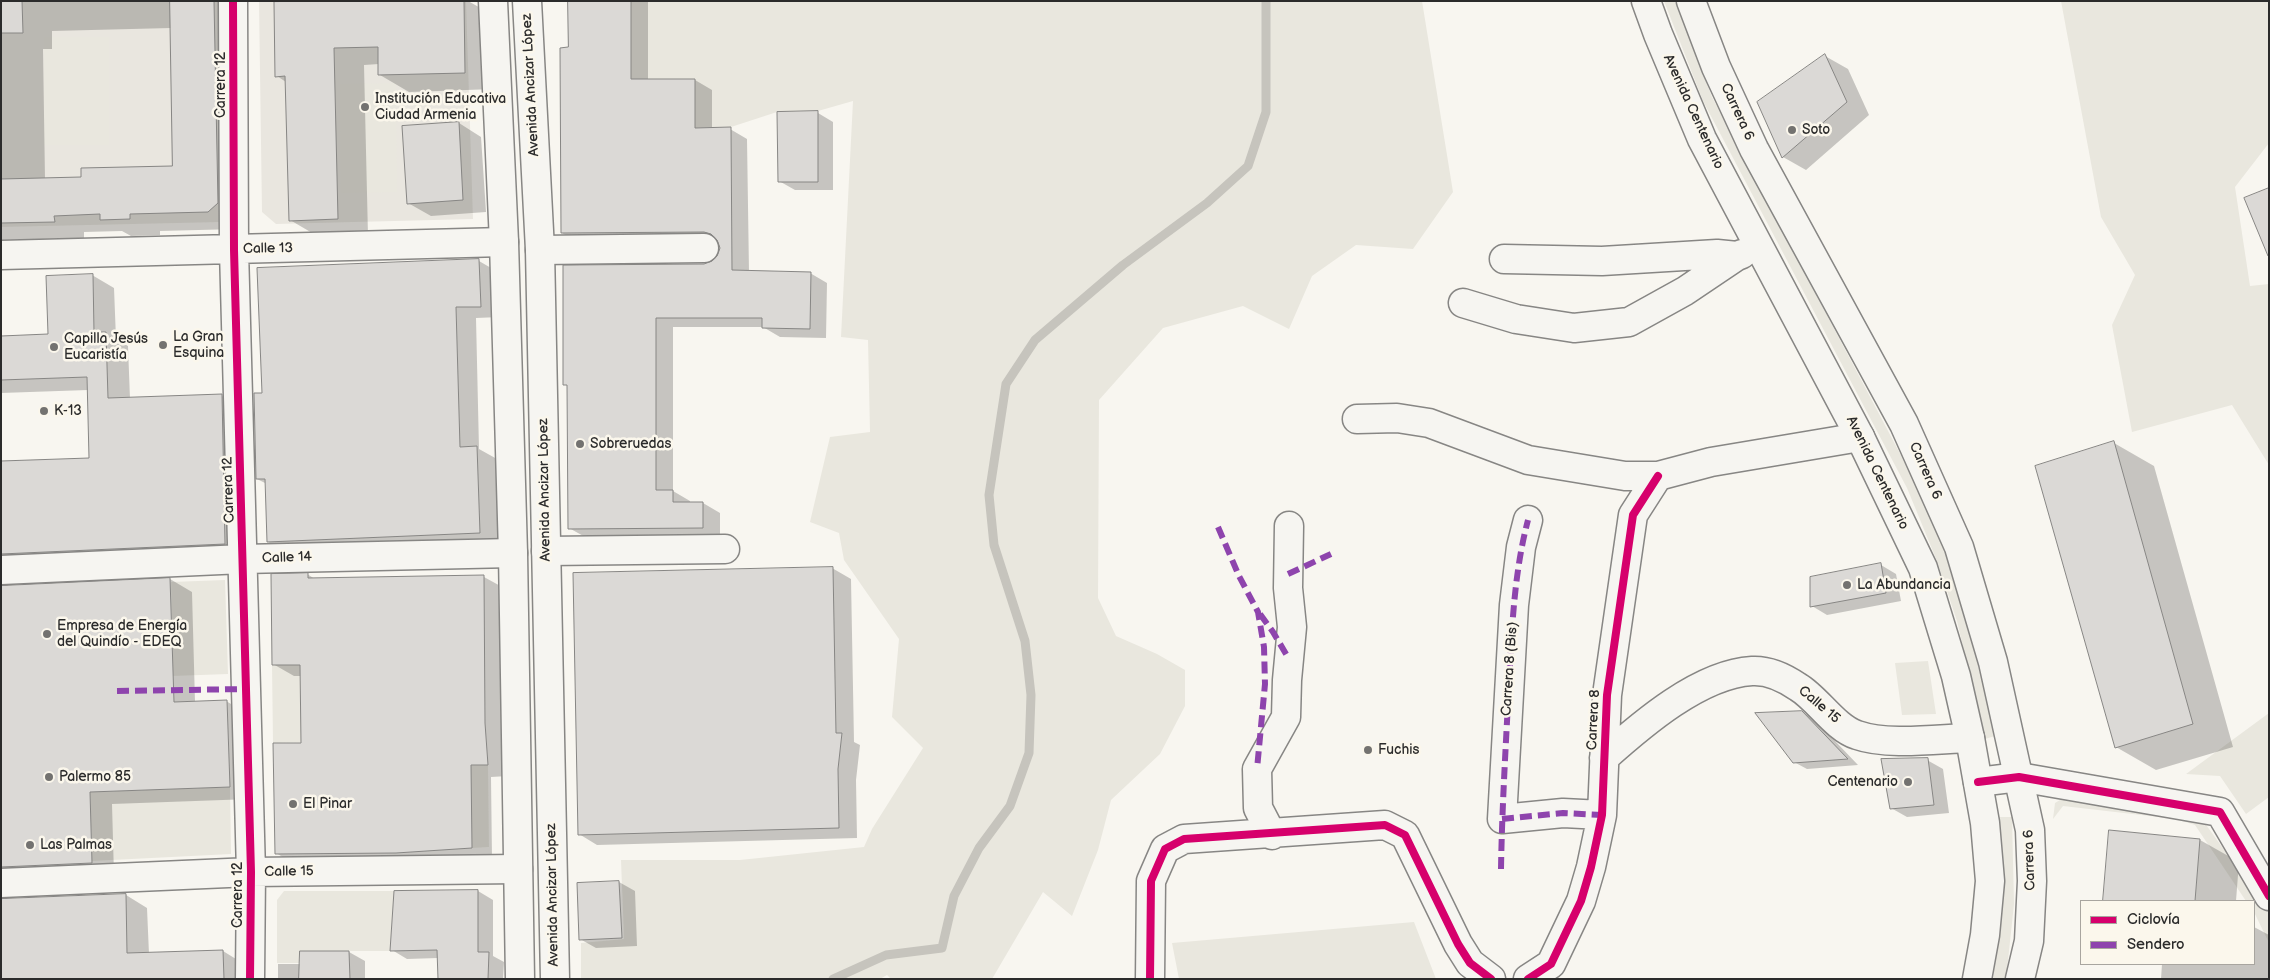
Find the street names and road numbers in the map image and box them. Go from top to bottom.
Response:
street label: Avenida Ancizar López [519,13,543,157]
street label: Carrera 12 [213,52,229,118]
street label: Avenida Centenario [1659,52,1727,172]
street label: Carrera 6 [1716,81,1758,143]
street label: Calle 13 [243,240,293,258]
street label: Avenida Centenario [1842,413,1912,533]
street label: Avenida Ancizar López [535,418,555,562]
street label: Carrera 6 [1905,440,1945,502]
street label: Carrera 12 [219,457,239,523]
street label: Calle 14 [262,549,312,567]
street label: Carrera 8 (Bis) [1498,621,1522,717]
street label: Calle 15 [1795,683,1843,727]
street label: Carrera 8 [1584,689,1604,751]
street label: Avenida Ancizar López [543,823,563,967]
street label: Carrera 6 [2021,829,2039,891]
street label: Carrera 12 [230,862,246,928]
street label: Calle 15 [264,863,314,881]

